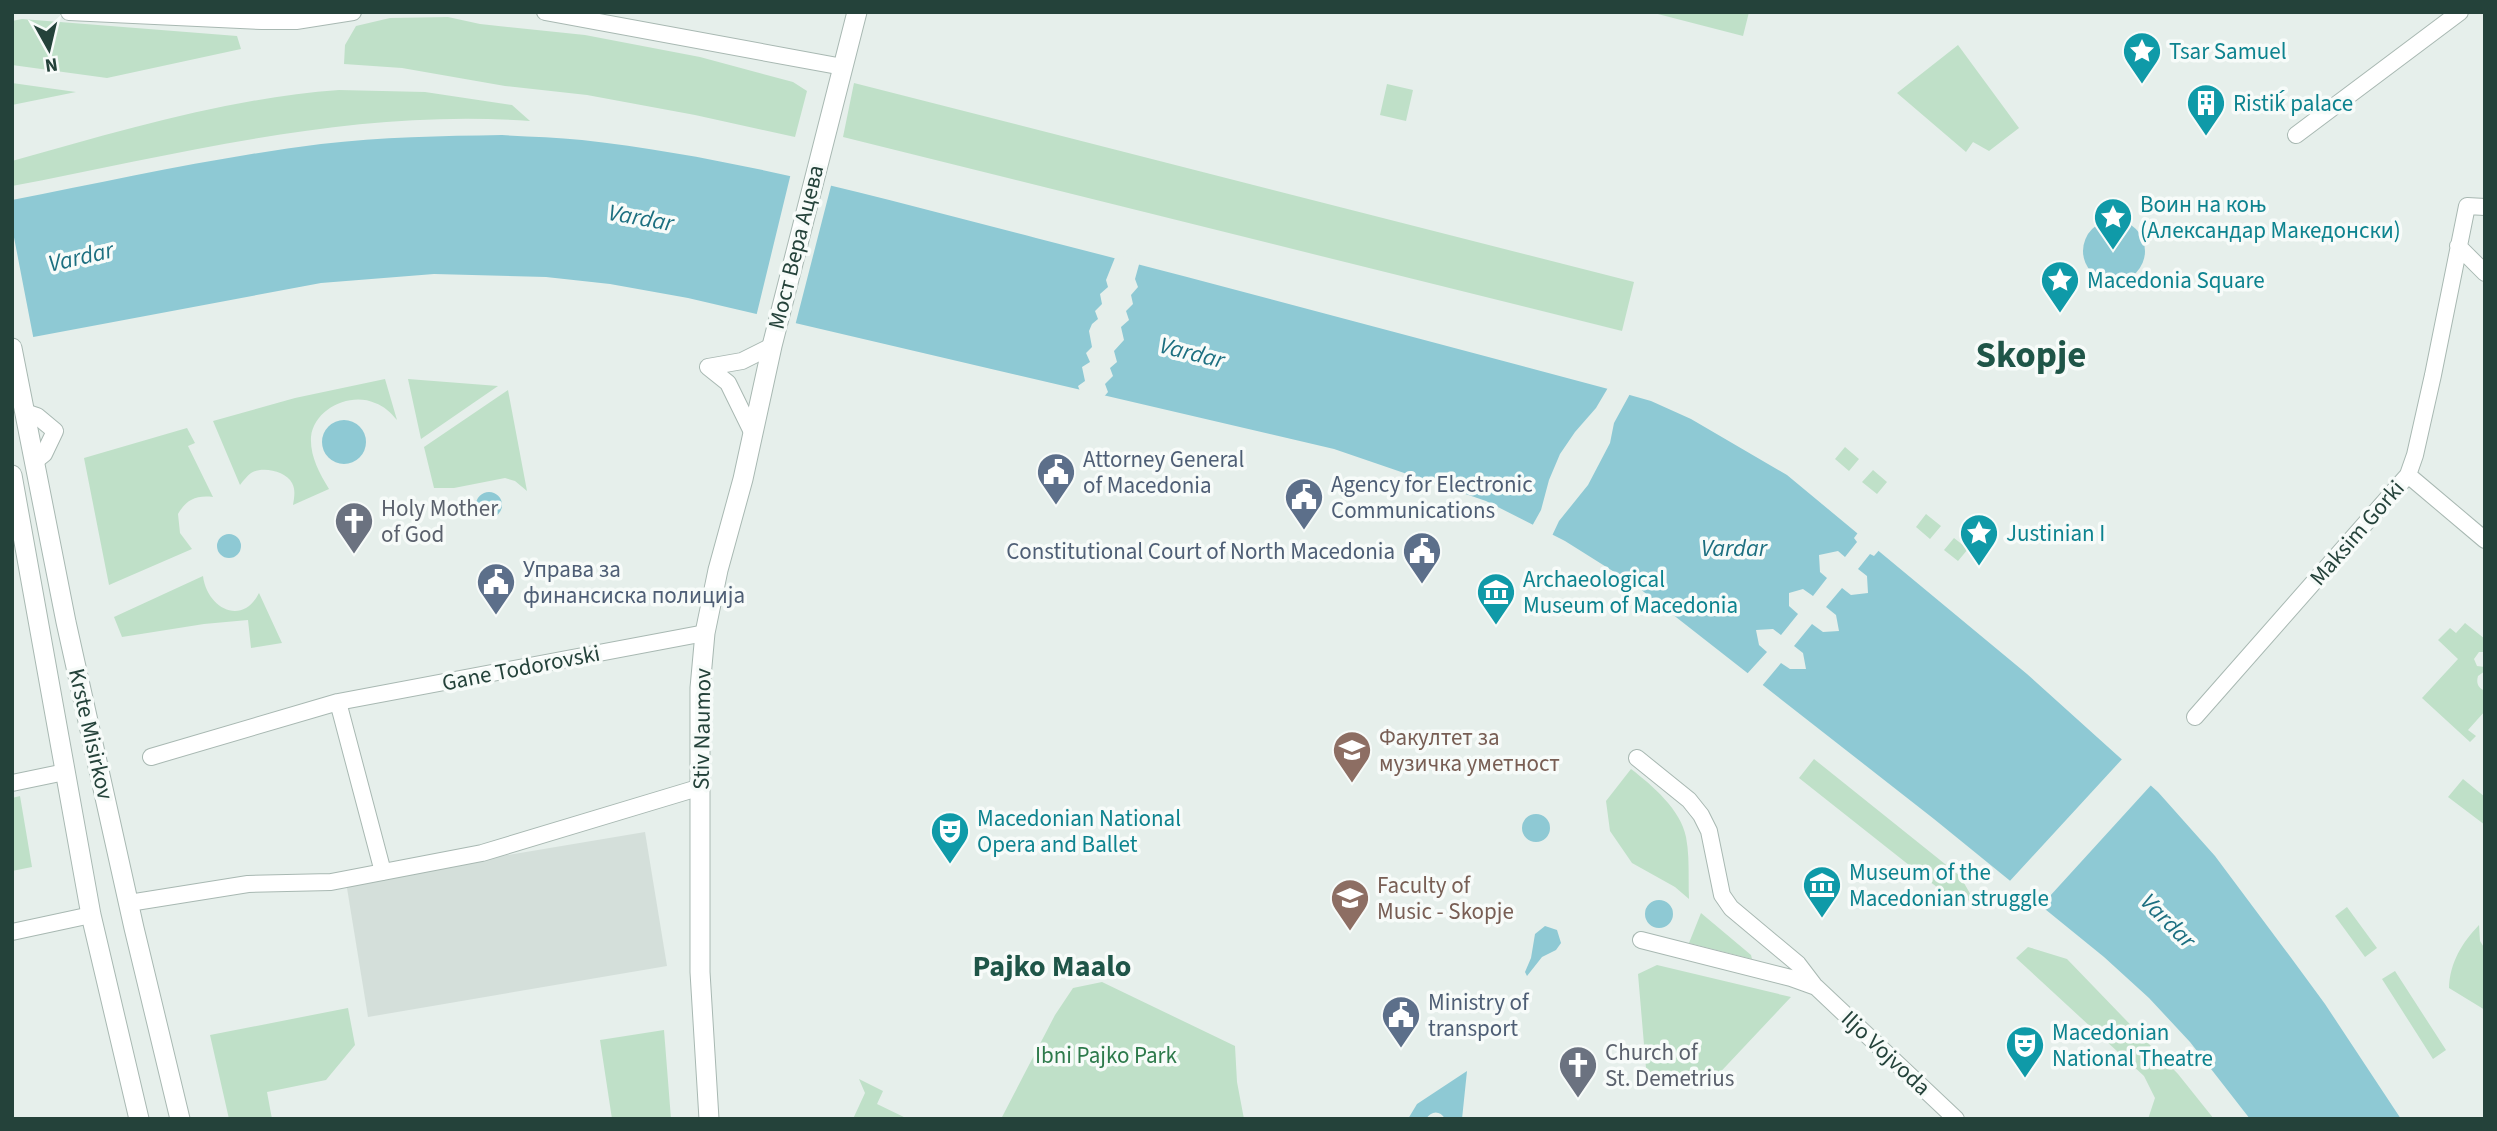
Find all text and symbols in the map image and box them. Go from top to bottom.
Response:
north arrow [14,14,84,84]
place icon: Tsar Samuel [2121,30,2163,85]
place label: Tsar Samuel [2169,35,2287,68]
text: N [43,50,59,79]
building icon: Ristiḱ palace [2185,82,2227,137]
place label: Ristiḱ palace [2233,87,2353,120]
street label: Мост Вера Ацева [760,161,832,333]
place label: Воин на коњ (Александар Македонски) [2140,188,2401,247]
water label: Vardar [605,195,678,241]
place icon: Воин на коњ (Александар Македонски) [2092,196,2134,251]
water label: Vardar [45,232,119,281]
place icon: Macedonia Square [2039,259,2081,314]
place label: Macedonia Square [2087,264,2265,297]
water label: Vardar [1156,328,1230,378]
district label: Skopje [1976,329,2087,382]
place label: Attorney General of Macedonia [1083,443,1244,502]
public building icon: Attorney General of Macedonia [1035,451,1077,506]
place label: Agency for Electronic Communications [1331,468,1533,527]
street label: Maksim Gorki [2302,473,2412,593]
public building icon: Agency for Electronic Communications [1283,476,1325,531]
place label: Holy Mother of God [381,492,499,551]
church icon: Holy Mother of God [333,500,375,555]
place icon: Justinian I [1958,512,2000,567]
place label: Justinian I [2006,517,2105,550]
public building icon: Constitutional Court of North Macedonia [1401,530,1443,585]
water label: Vardar [1701,531,1769,566]
place label: Constitutional Court of North Macedonia [1006,535,1395,568]
place label: Управа за финансиска полиција [523,553,745,612]
public building icon: Управа за финансиска полиција [475,561,517,616]
place label: Archaeological Museum of Macedonia [1523,563,1738,622]
museum icon: Archaeological Museum of Macedonia [1475,571,1517,626]
street label: Gane Todorovski [439,636,603,700]
street label: Krste Misirkov [60,665,122,803]
street label: Stiv Naumov [684,668,720,790]
place label: Факултет за музичка уметност [1379,721,1560,780]
school or university icon: Факултет за музичка уметност [1331,729,1373,784]
place label: Macedonian National Opera and Ballet [977,802,1181,861]
theatre icon: Macedonian National Opera and Ballet [929,810,971,865]
place label: Museum of the Macedonian struggle [1849,856,2049,915]
museum icon: Museum of the Macedonian struggle [1801,864,1843,919]
place label: Faculty of Music - Skopje [1377,869,1514,928]
school or university icon: Faculty of Music - Skopje [1329,877,1371,932]
water label: Vardar [2132,885,2205,958]
district label: Pajko Maalo [973,945,1131,988]
place label: Ministry of transport [1428,986,1530,1045]
public building icon: Ministry of transport [1380,994,1422,1049]
street label: Iljo Vojvoda [1834,1003,1938,1103]
place label: Macedonian National Theatre [2052,1016,2213,1075]
theatre icon: Macedonian National Theatre [2004,1024,2046,1079]
place label: Church of St. Demetrius [1605,1036,1734,1095]
park label: Ibni Pajko Park [1035,1039,1178,1072]
church icon: Church of St. Demetrius [1557,1044,1599,1099]

